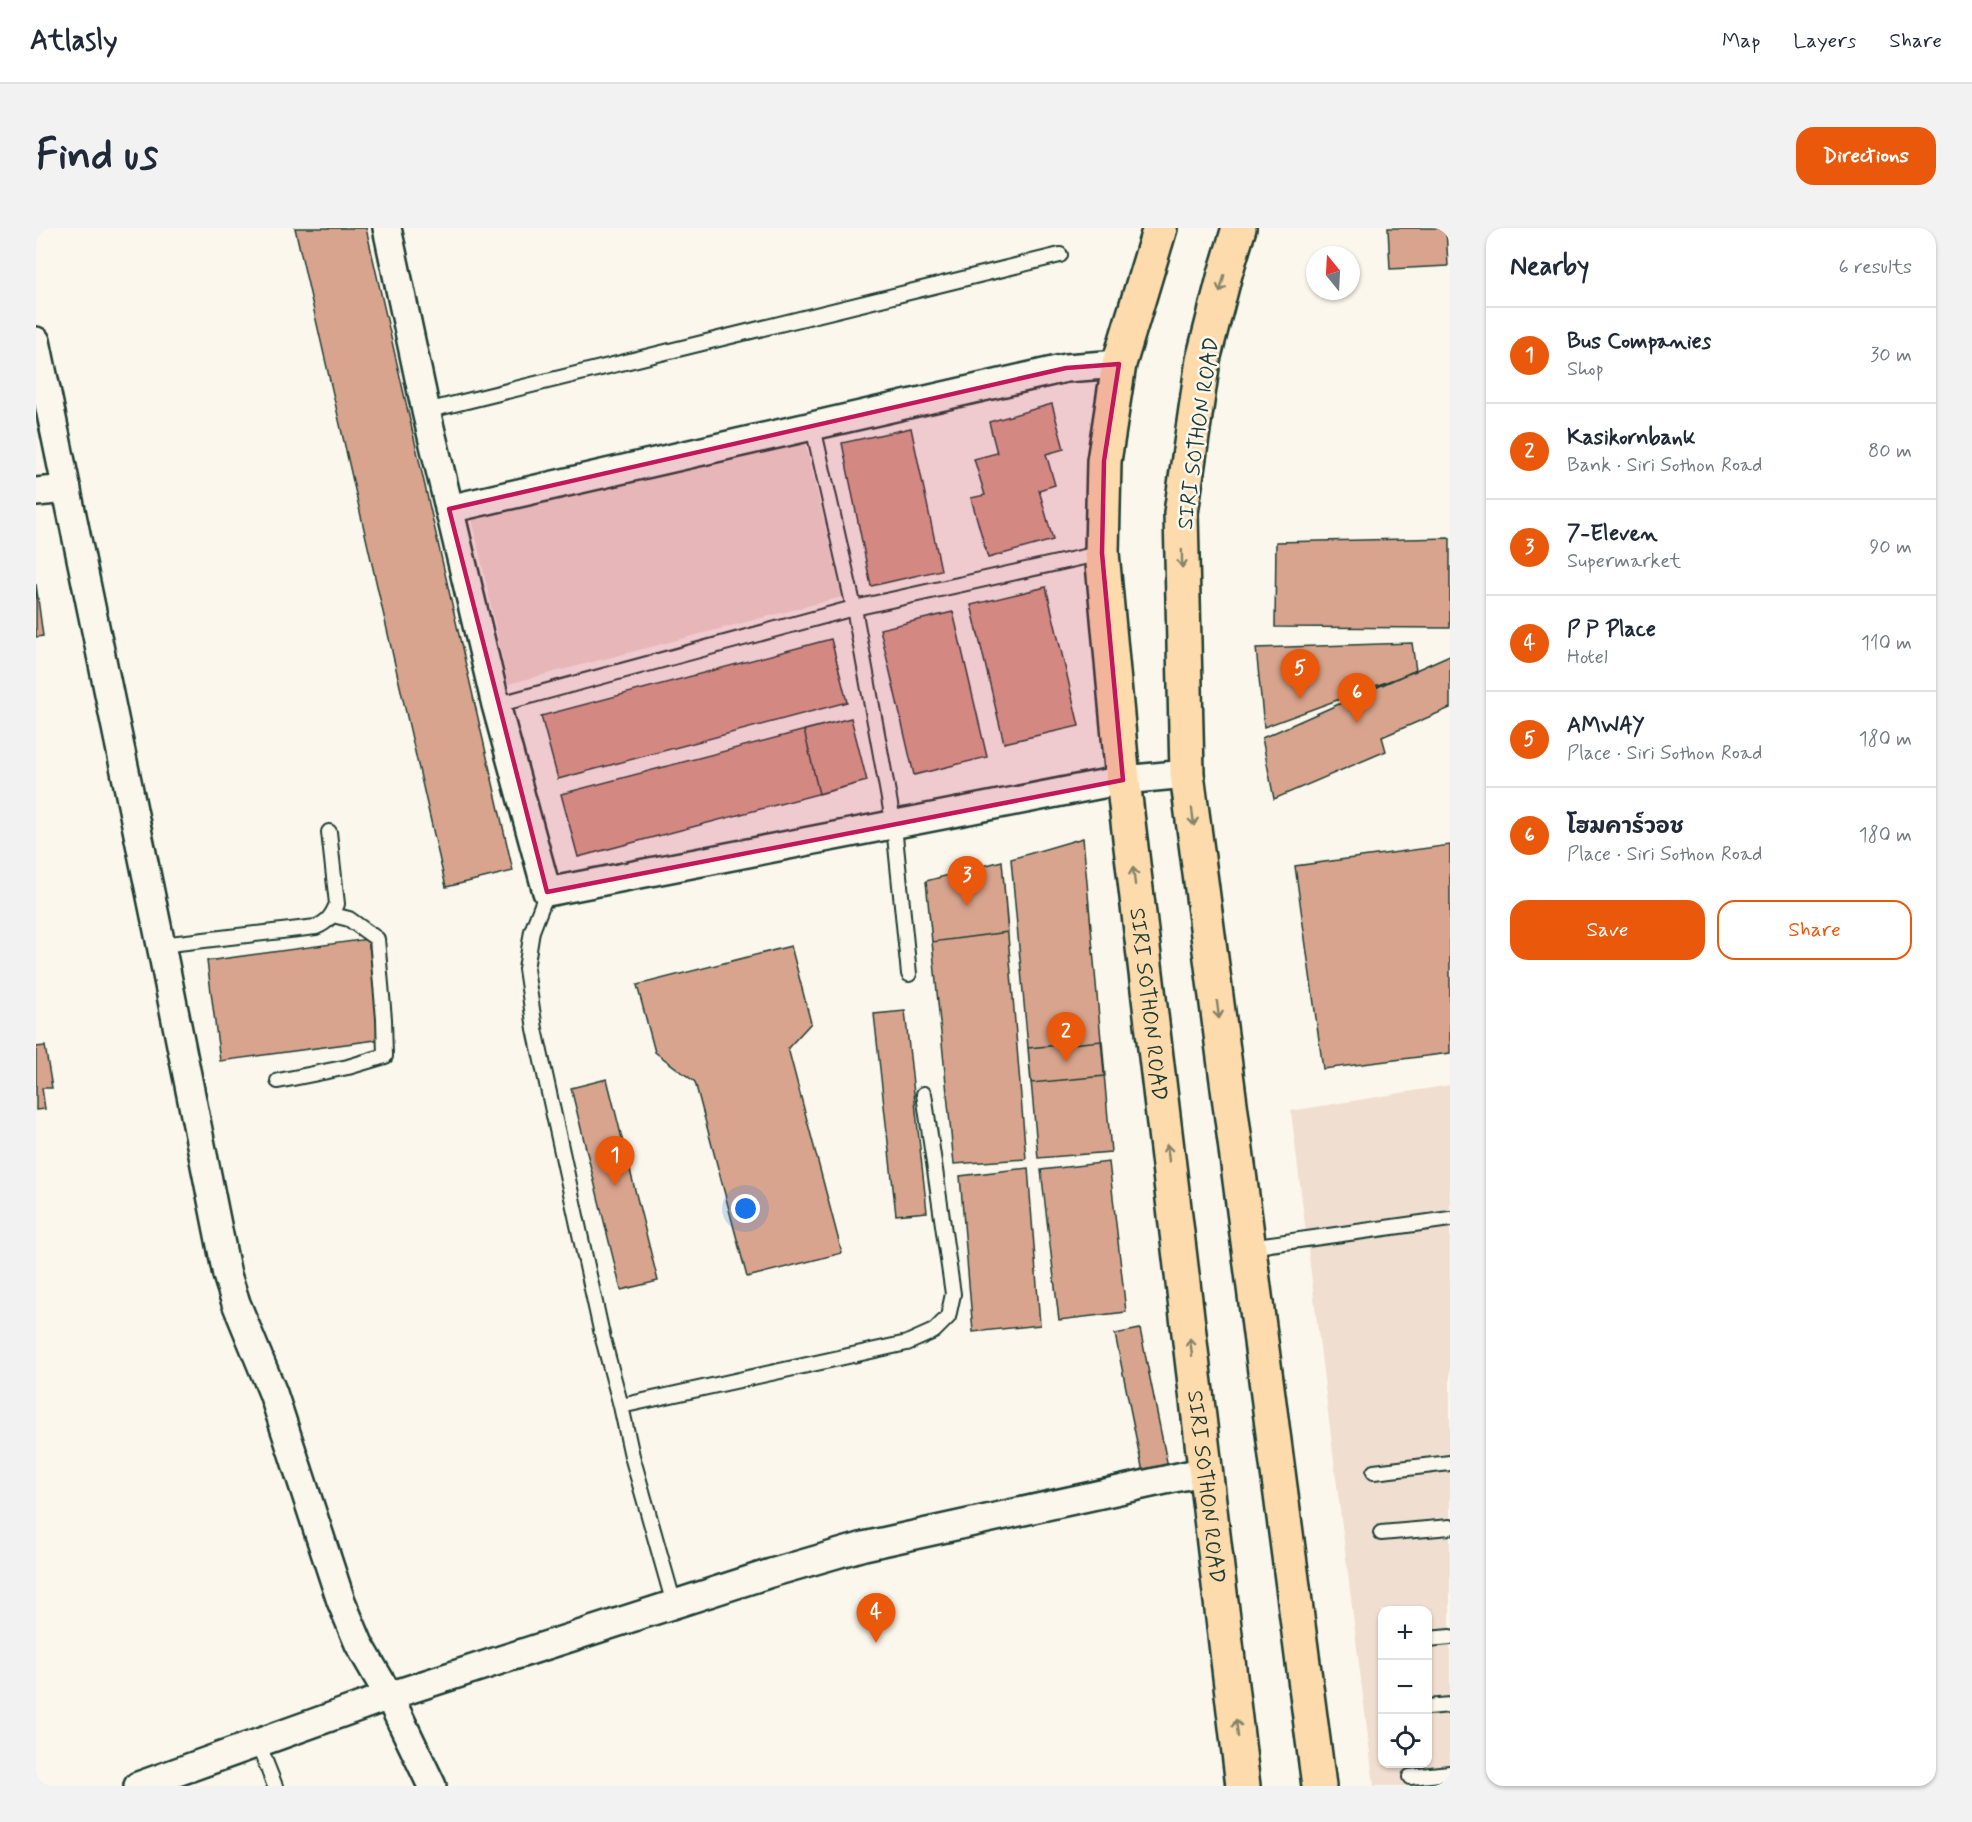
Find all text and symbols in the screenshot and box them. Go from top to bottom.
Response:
text: Atlasly [30,23,118,60]
text: Map [1722,27,1760,55]
text: Layers [1793,27,1856,55]
text: Share [1889,27,1942,55]
button: Directions [1796,127,1936,185]
text: Find us [36,129,158,184]
north arrow [1306,246,1360,300]
text: Nearby [1510,250,1589,284]
text: 6 results [1839,254,1912,281]
one-way arrow [1216,274,1227,293]
text: Bus Companies [1567,328,1711,356]
street label: SIRI SOTHON ROAD [1172,335,1226,531]
text: 1 [1525,342,1534,369]
text: 30 m [1870,342,1912,369]
text: Shop [1567,356,1604,383]
text: Kasikornbank [1567,424,1695,452]
text: 2 [1525,438,1534,465]
text: 80 m [1868,438,1912,465]
text: Bank · Siri Sothon Road [1567,452,1762,479]
text: 7-Eleven [1567,520,1657,548]
text: 3 [1525,534,1534,561]
text: 90 m [1869,534,1912,561]
one-way arrow [1177,548,1188,568]
text: Supermarket [1567,548,1681,575]
text: P P Place [1567,616,1656,644]
text: 4 [1524,630,1535,657]
text: 110 m [1861,630,1912,657]
text: Hotel [1567,644,1608,671]
pin: 5 [1280,650,1320,699]
pin: 6 [1338,674,1376,723]
text: AMWAY [1567,712,1644,740]
text: 5 [1524,726,1536,753]
text: 180 m [1859,726,1912,753]
text: Place · Siri Sothon Road [1567,740,1762,767]
one-way arrow [1188,806,1199,826]
text: โฮมคาร์วอช [1567,813,1684,841]
text: 6 [1524,822,1535,849]
text: 180 m [1859,822,1912,849]
text: Place · Siri Sothon Road [1567,841,1762,868]
pin: 3 [948,856,986,906]
one-way arrow [1129,867,1140,886]
button: Save [1510,900,1705,960]
button: Share [1717,900,1912,960]
street label: SIRI SOTHON ROAD [1122,906,1173,1103]
one-way arrow [1213,1000,1224,1019]
pin: 2 [1046,1012,1086,1062]
pin: 1 [596,1136,634,1186]
one-way arrow [1162,1144,1173,1163]
your location [731,1194,760,1223]
one-way arrow [1186,1337,1197,1357]
street label: SIRI SOTHON ROAD [1180,1389,1231,1585]
pin: 4 [856,1594,896,1643]
map controls [1378,1606,1432,1768]
button: + [1378,1606,1432,1660]
button: − [1378,1660,1432,1714]
button: locate [1378,1714,1432,1768]
one-way arrow [1231,1718,1242,1738]

